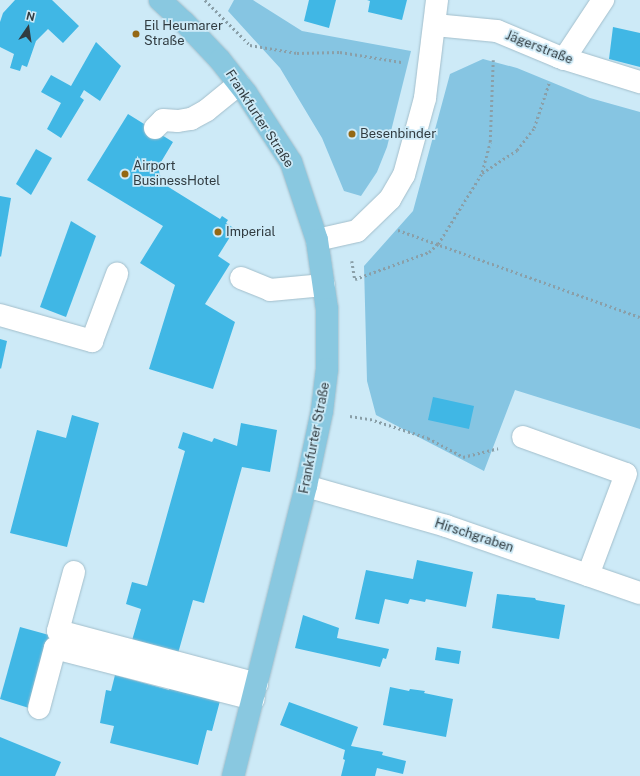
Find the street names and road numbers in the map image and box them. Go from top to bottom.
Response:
street label: Jägerstraße [503,28,575,68]
street label: Frankfurter Straße [222,67,296,171]
street label: Frankfurter Straße [297,381,333,495]
street label: Hirschgraben [433,516,515,556]

